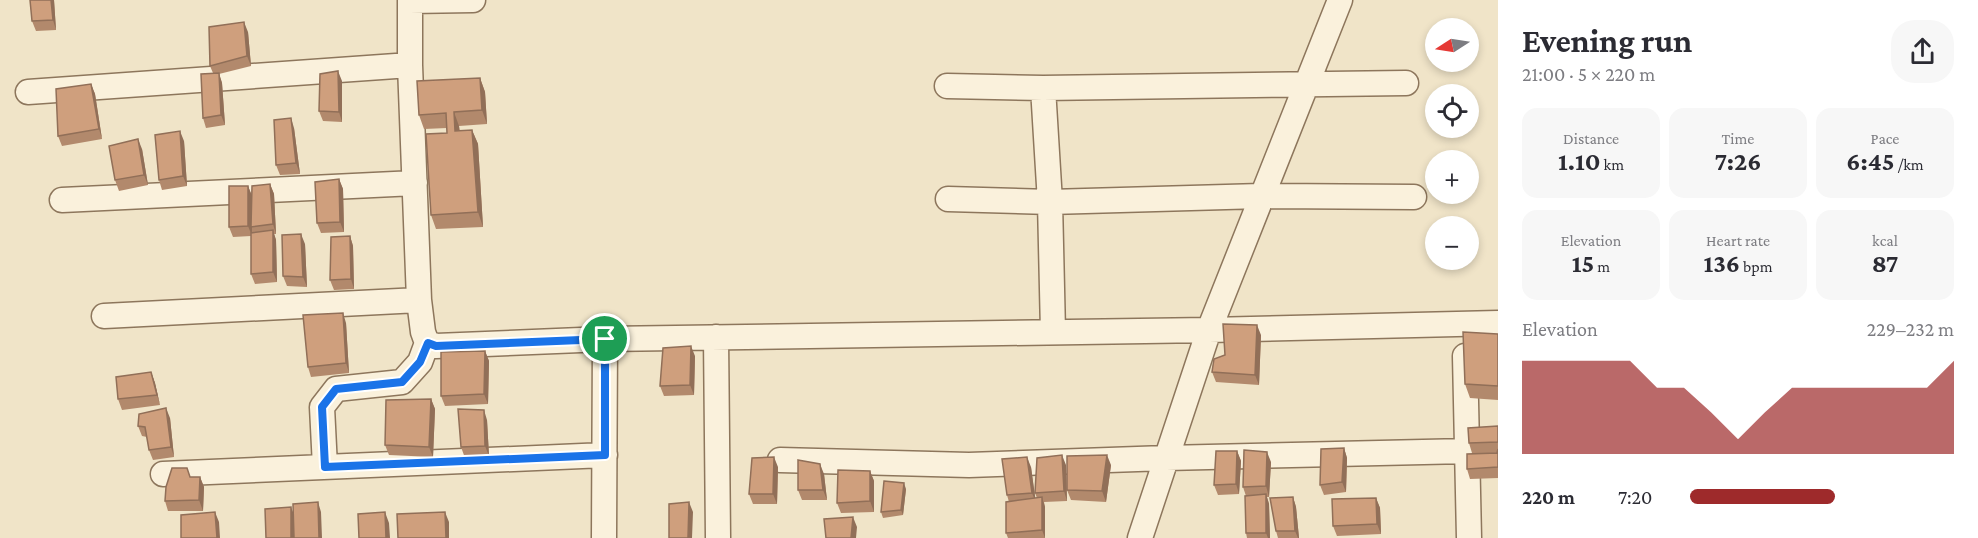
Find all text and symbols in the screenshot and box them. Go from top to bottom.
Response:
north arrow [1425,18,1479,72]
map controls [1425,18,1479,270]
button: share [1891,20,1954,83]
text: Evening run [1522,22,1692,59]
text: 21:00 · 5 × 220 m [1522,63,1655,85]
button: locate [1425,84,1479,138]
text: Distance [1563,130,1619,147]
text: Time [1722,130,1754,147]
text: Pace [1871,130,1899,147]
text: 1.10 [1558,147,1600,176]
text: 7:26 [1715,147,1761,176]
text: 6:45 [1846,147,1894,176]
button: + [1425,150,1479,204]
text: km [1600,156,1624,173]
text: /km [1894,156,1924,173]
button: − [1425,216,1479,270]
text: Elevation [1561,232,1621,249]
text: Heart rate [1706,232,1770,249]
text: kcal [1872,232,1898,249]
text: 15 [1572,249,1594,278]
text: 136 [1703,249,1740,278]
text: 87 [1872,249,1898,278]
text: m [1594,258,1610,275]
text: bpm [1740,258,1773,275]
pin [579,313,630,364]
text: Elevation [1522,318,1598,340]
text: 229–232 m [1867,318,1954,340]
icon: arrive [588,322,621,355]
text: 220 m [1522,486,1575,508]
text: 7:20 [1618,486,1652,508]

